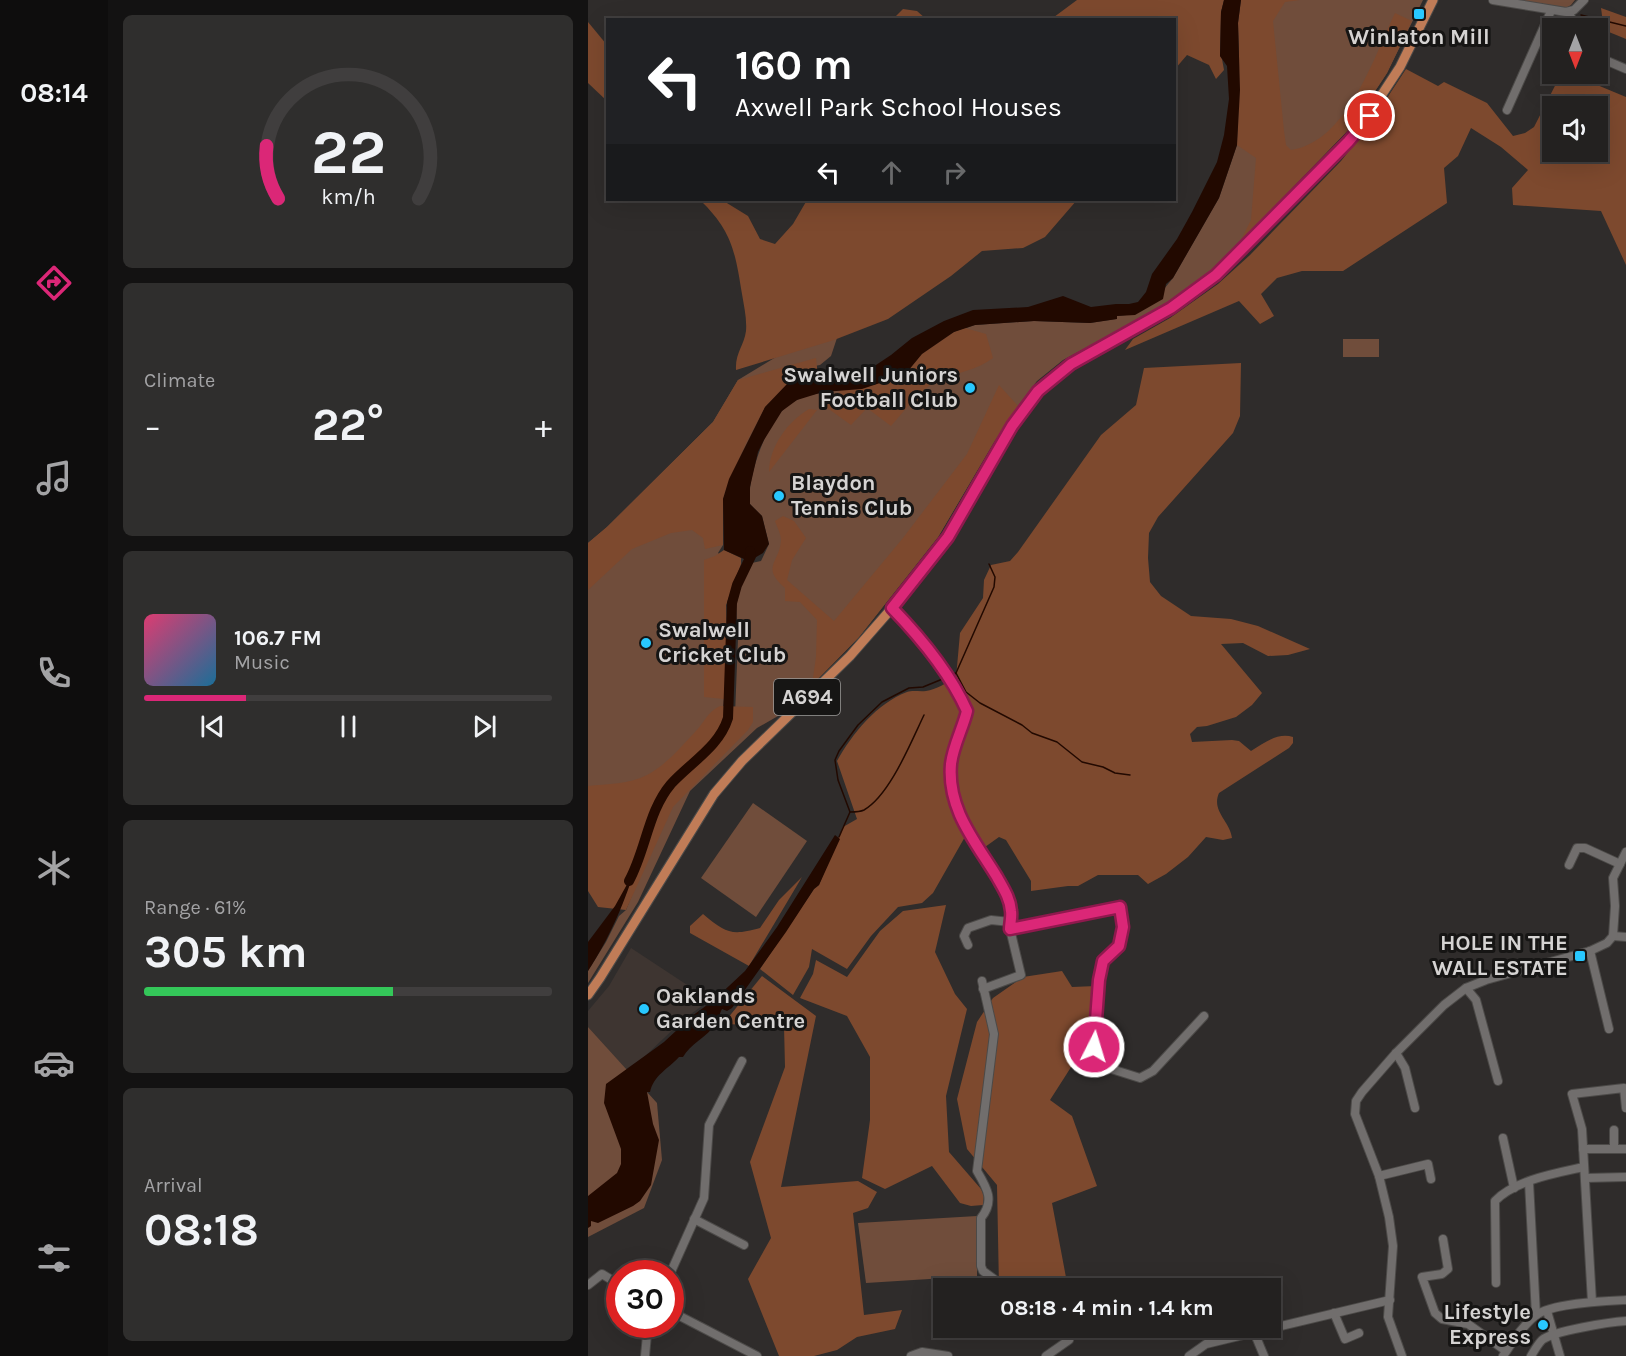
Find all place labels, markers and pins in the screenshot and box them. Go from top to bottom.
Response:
marker: Winlaton Mill [1412,7,1426,21]
place label: Winlaton Mill [1348,24,1490,50]
pin [1344,90,1395,141]
place label: Swalwell Juniors Football Club [783,362,958,413]
marker: Swalwell Juniors Football Club [963,381,977,395]
place label: Blaydon Tennis Club [791,470,912,521]
marker: Blaydon Tennis Club [772,489,786,503]
place label: Swalwell Cricket Club [658,617,786,668]
marker: Swalwell Cricket Club [639,636,653,650]
place label: HOLE IN THE WALL ESTATE [1432,930,1568,981]
marker: HOLE IN THE WALL ESTATE [1573,949,1587,963]
place label: Oaklands Garden Centre [656,983,805,1034]
marker: Oaklands Garden Centre [637,1002,651,1016]
place label: Lifestyle Express [1443,1299,1531,1350]
marker: Lifestyle Express [1536,1318,1550,1332]

